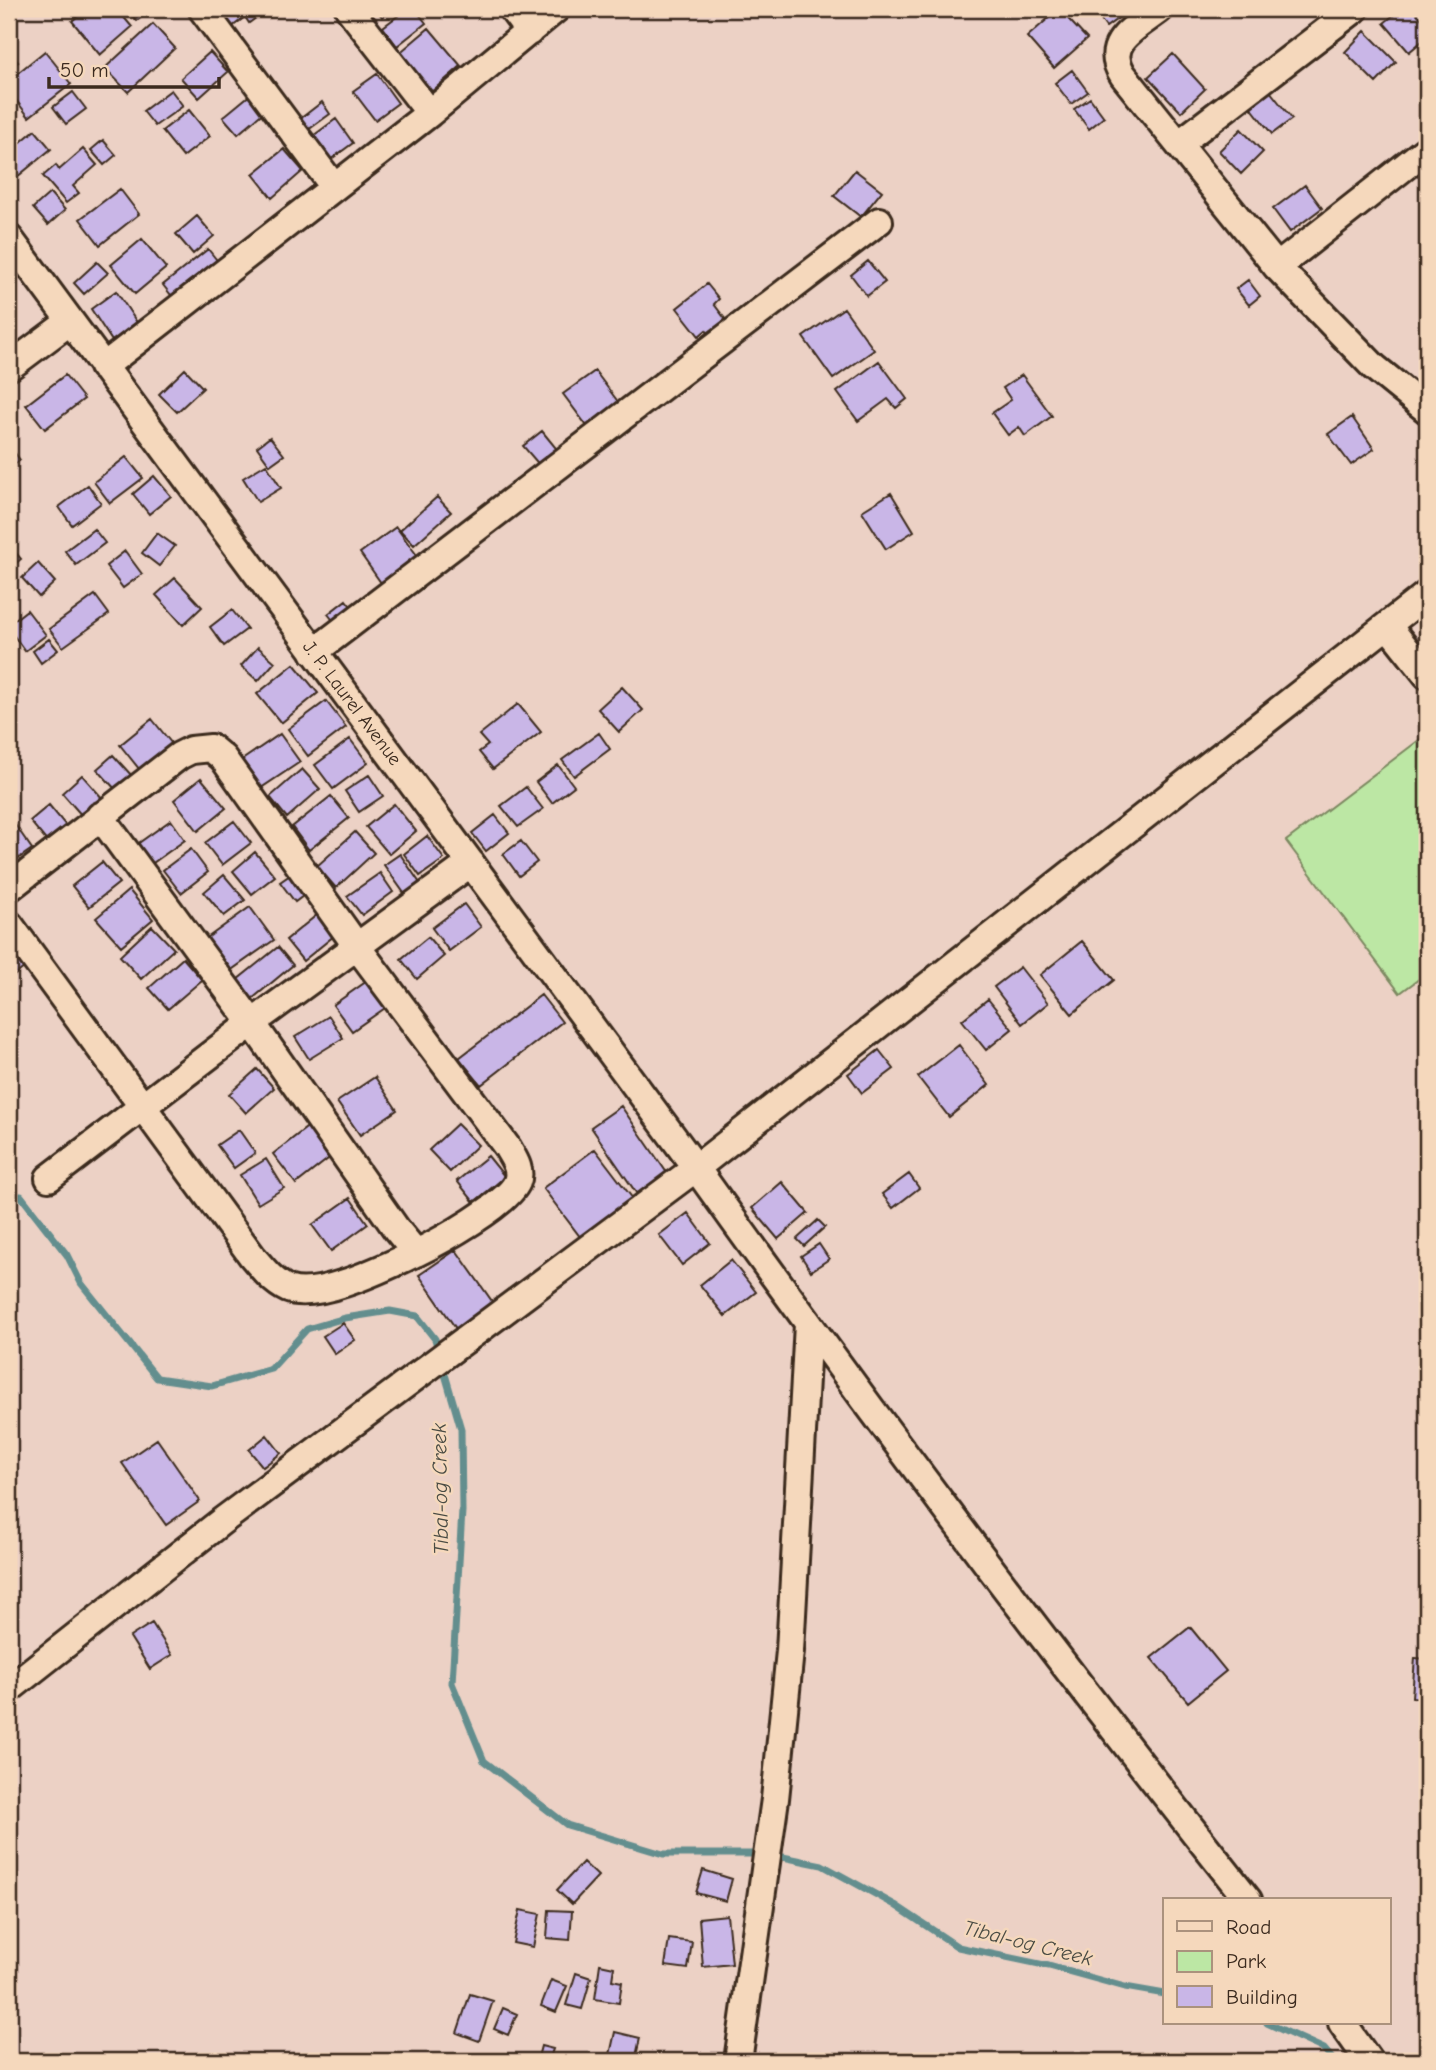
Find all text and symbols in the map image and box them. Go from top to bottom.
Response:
scale bar [49,46,219,90]
text: 50 m [60,58,109,82]
street label: J. P. Laurel Avenue [298,636,406,770]
water label: Tibal-og Creek [427,1422,453,1555]
legend [1163,1898,1390,2024]
water label: Tibal-og Creek [961,1915,1096,1971]
text: Road [1226,1915,1271,1939]
text: Park [1226,1949,1266,1973]
text: Building [1226,1985,1298,2009]

